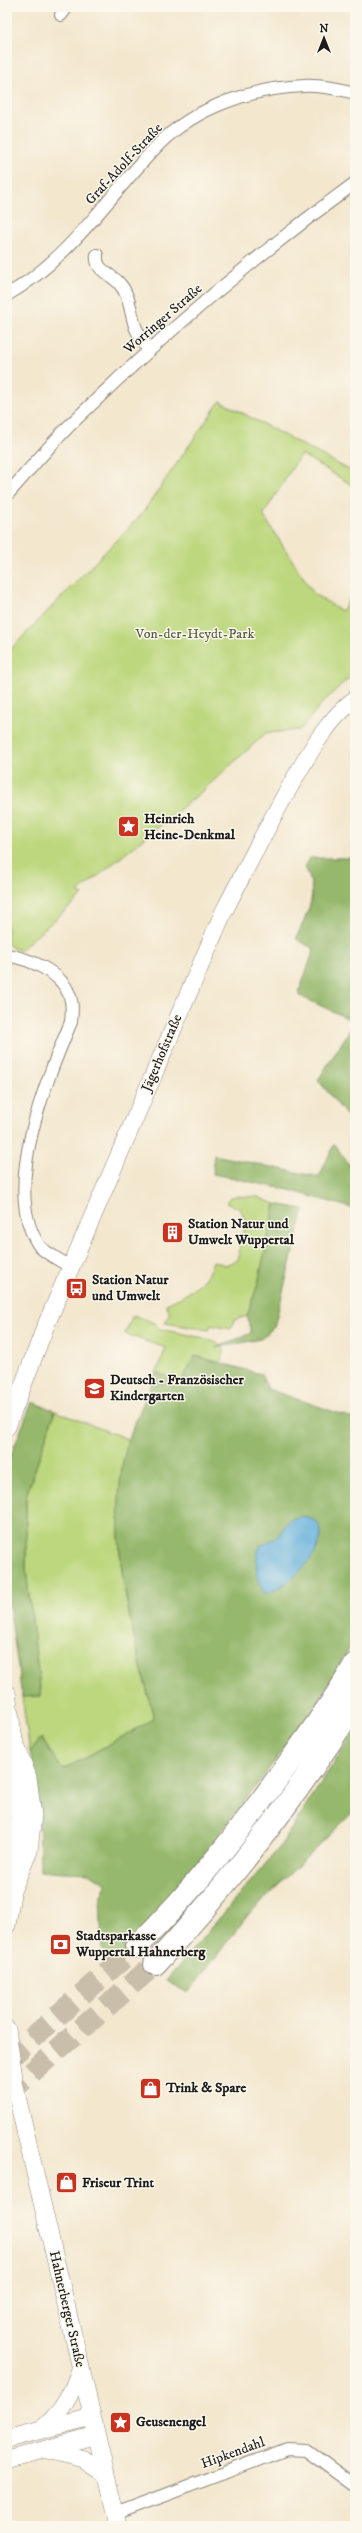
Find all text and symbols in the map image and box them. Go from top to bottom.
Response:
north arrow [304,18,344,58]
text: N [319,22,329,36]
street label: Graf-Adolf-Straße [82,119,167,209]
street label: Worringer Straße [119,280,206,359]
park label: Von-der-Heydt-Park [135,625,254,643]
place label: Heinrich Heine-Denkmal [144,810,236,844]
place icon: Heinrich Heine-Denkmal [116,814,142,840]
street label: Jägerhofstraße [137,1011,186,1096]
place label: Station Natur und Umwelt Wuppertal [188,1215,295,1249]
building icon: Station Natur und Umwelt Wuppertal [160,1219,186,1245]
place label: Station Natur und Umwelt [92,1271,169,1305]
bus stop icon: Station Natur und Umwelt [64,1275,90,1301]
place label: Deutsch - Französischer Kindergarten [110,1371,245,1405]
school or university icon: Deutsch - Französischer Kindergarten [81,1375,107,1401]
place label: Stadtsparkasse Wuppertal Hahnerberg [75,1927,206,1961]
bank icon: Stadtsparkasse Wuppertal Hahnerberg [47,1931,73,1957]
shop icon: Trink & Spare [137,2075,163,2101]
place label: Trink & Spare [165,2079,247,2097]
shop icon: Friseur Trint [53,2170,79,2196]
place label: Friseur Trint [82,2174,154,2192]
street label: Hahnerberger Straße [45,2249,89,2369]
place icon: Geusenengel [107,2409,133,2435]
place label: Geusenengel [136,2413,207,2431]
street label: Hipkendahl [199,2433,268,2473]

